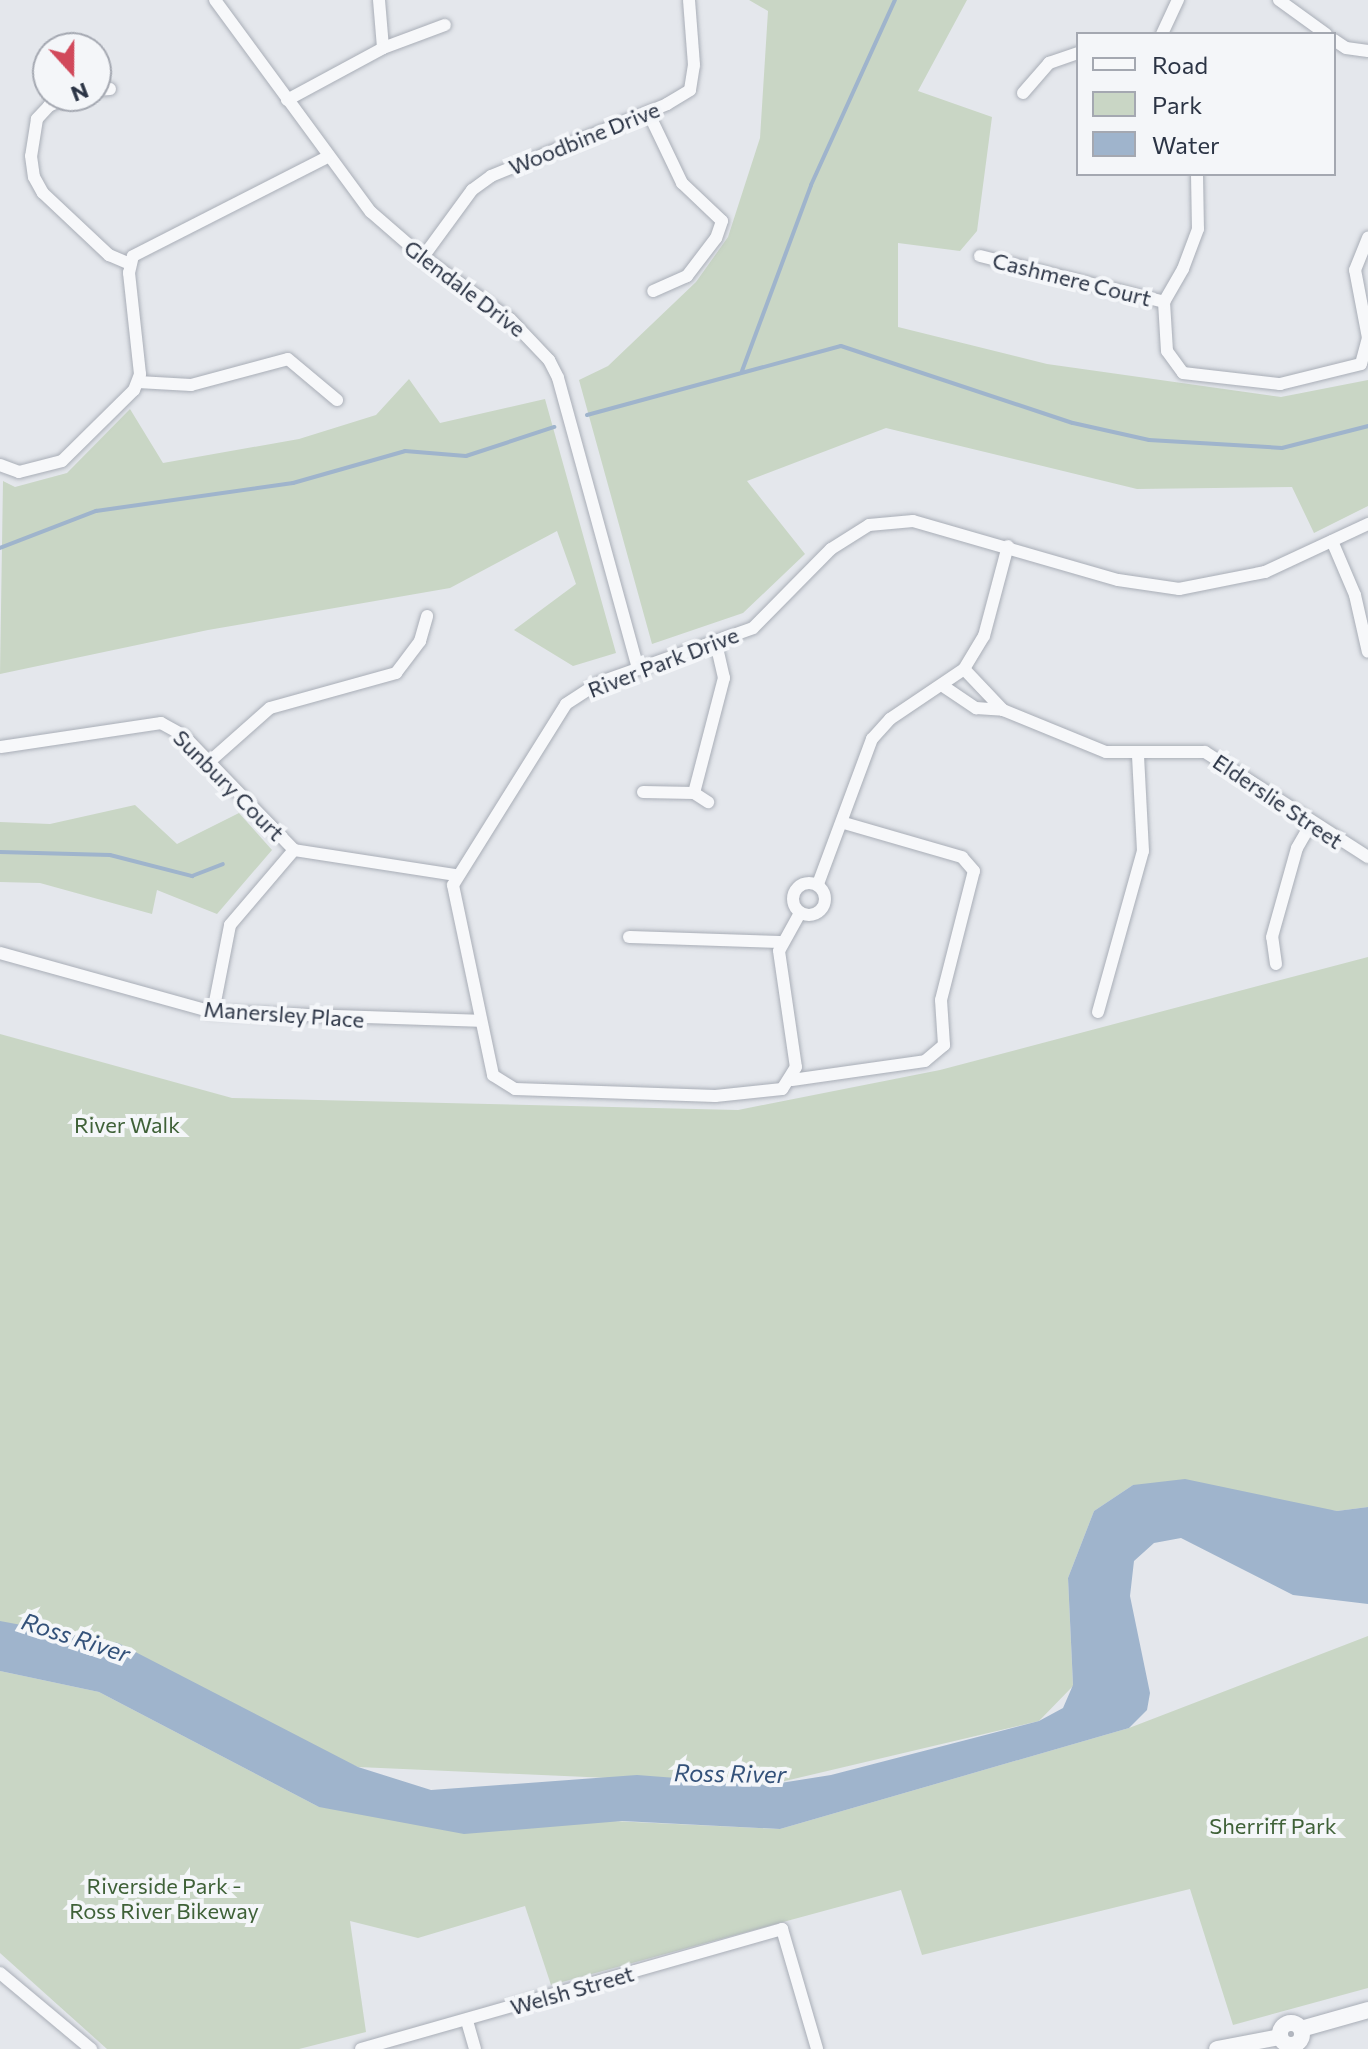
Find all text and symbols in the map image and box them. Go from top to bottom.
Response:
north arrow [32,32,112,112]
legend [1076,32,1336,176]
text: Road [1152,50,1208,79]
text: N [68,77,93,109]
text: Park [1152,90,1202,119]
street label: Woodbine Drive [505,96,663,180]
text: Water [1152,130,1220,159]
street label: Glendale Drive [399,234,531,342]
street label: Cashmere Court [990,247,1154,311]
street label: River Park Drive [584,621,742,703]
street label: Sunbury Court [168,724,290,846]
street label: Elderslie Street [1208,748,1348,854]
street label: Manersley Place [203,995,365,1033]
park label: River Walk [74,1112,180,1138]
water label: Ross River [18,1606,134,1668]
water label: Ross River [674,1758,786,1788]
park label: Sherriff Park [1209,1813,1337,1839]
park label: Riverside Park - Ross River Bikeway [69,1872,259,1924]
street label: Welsh Street [507,1960,637,2020]

